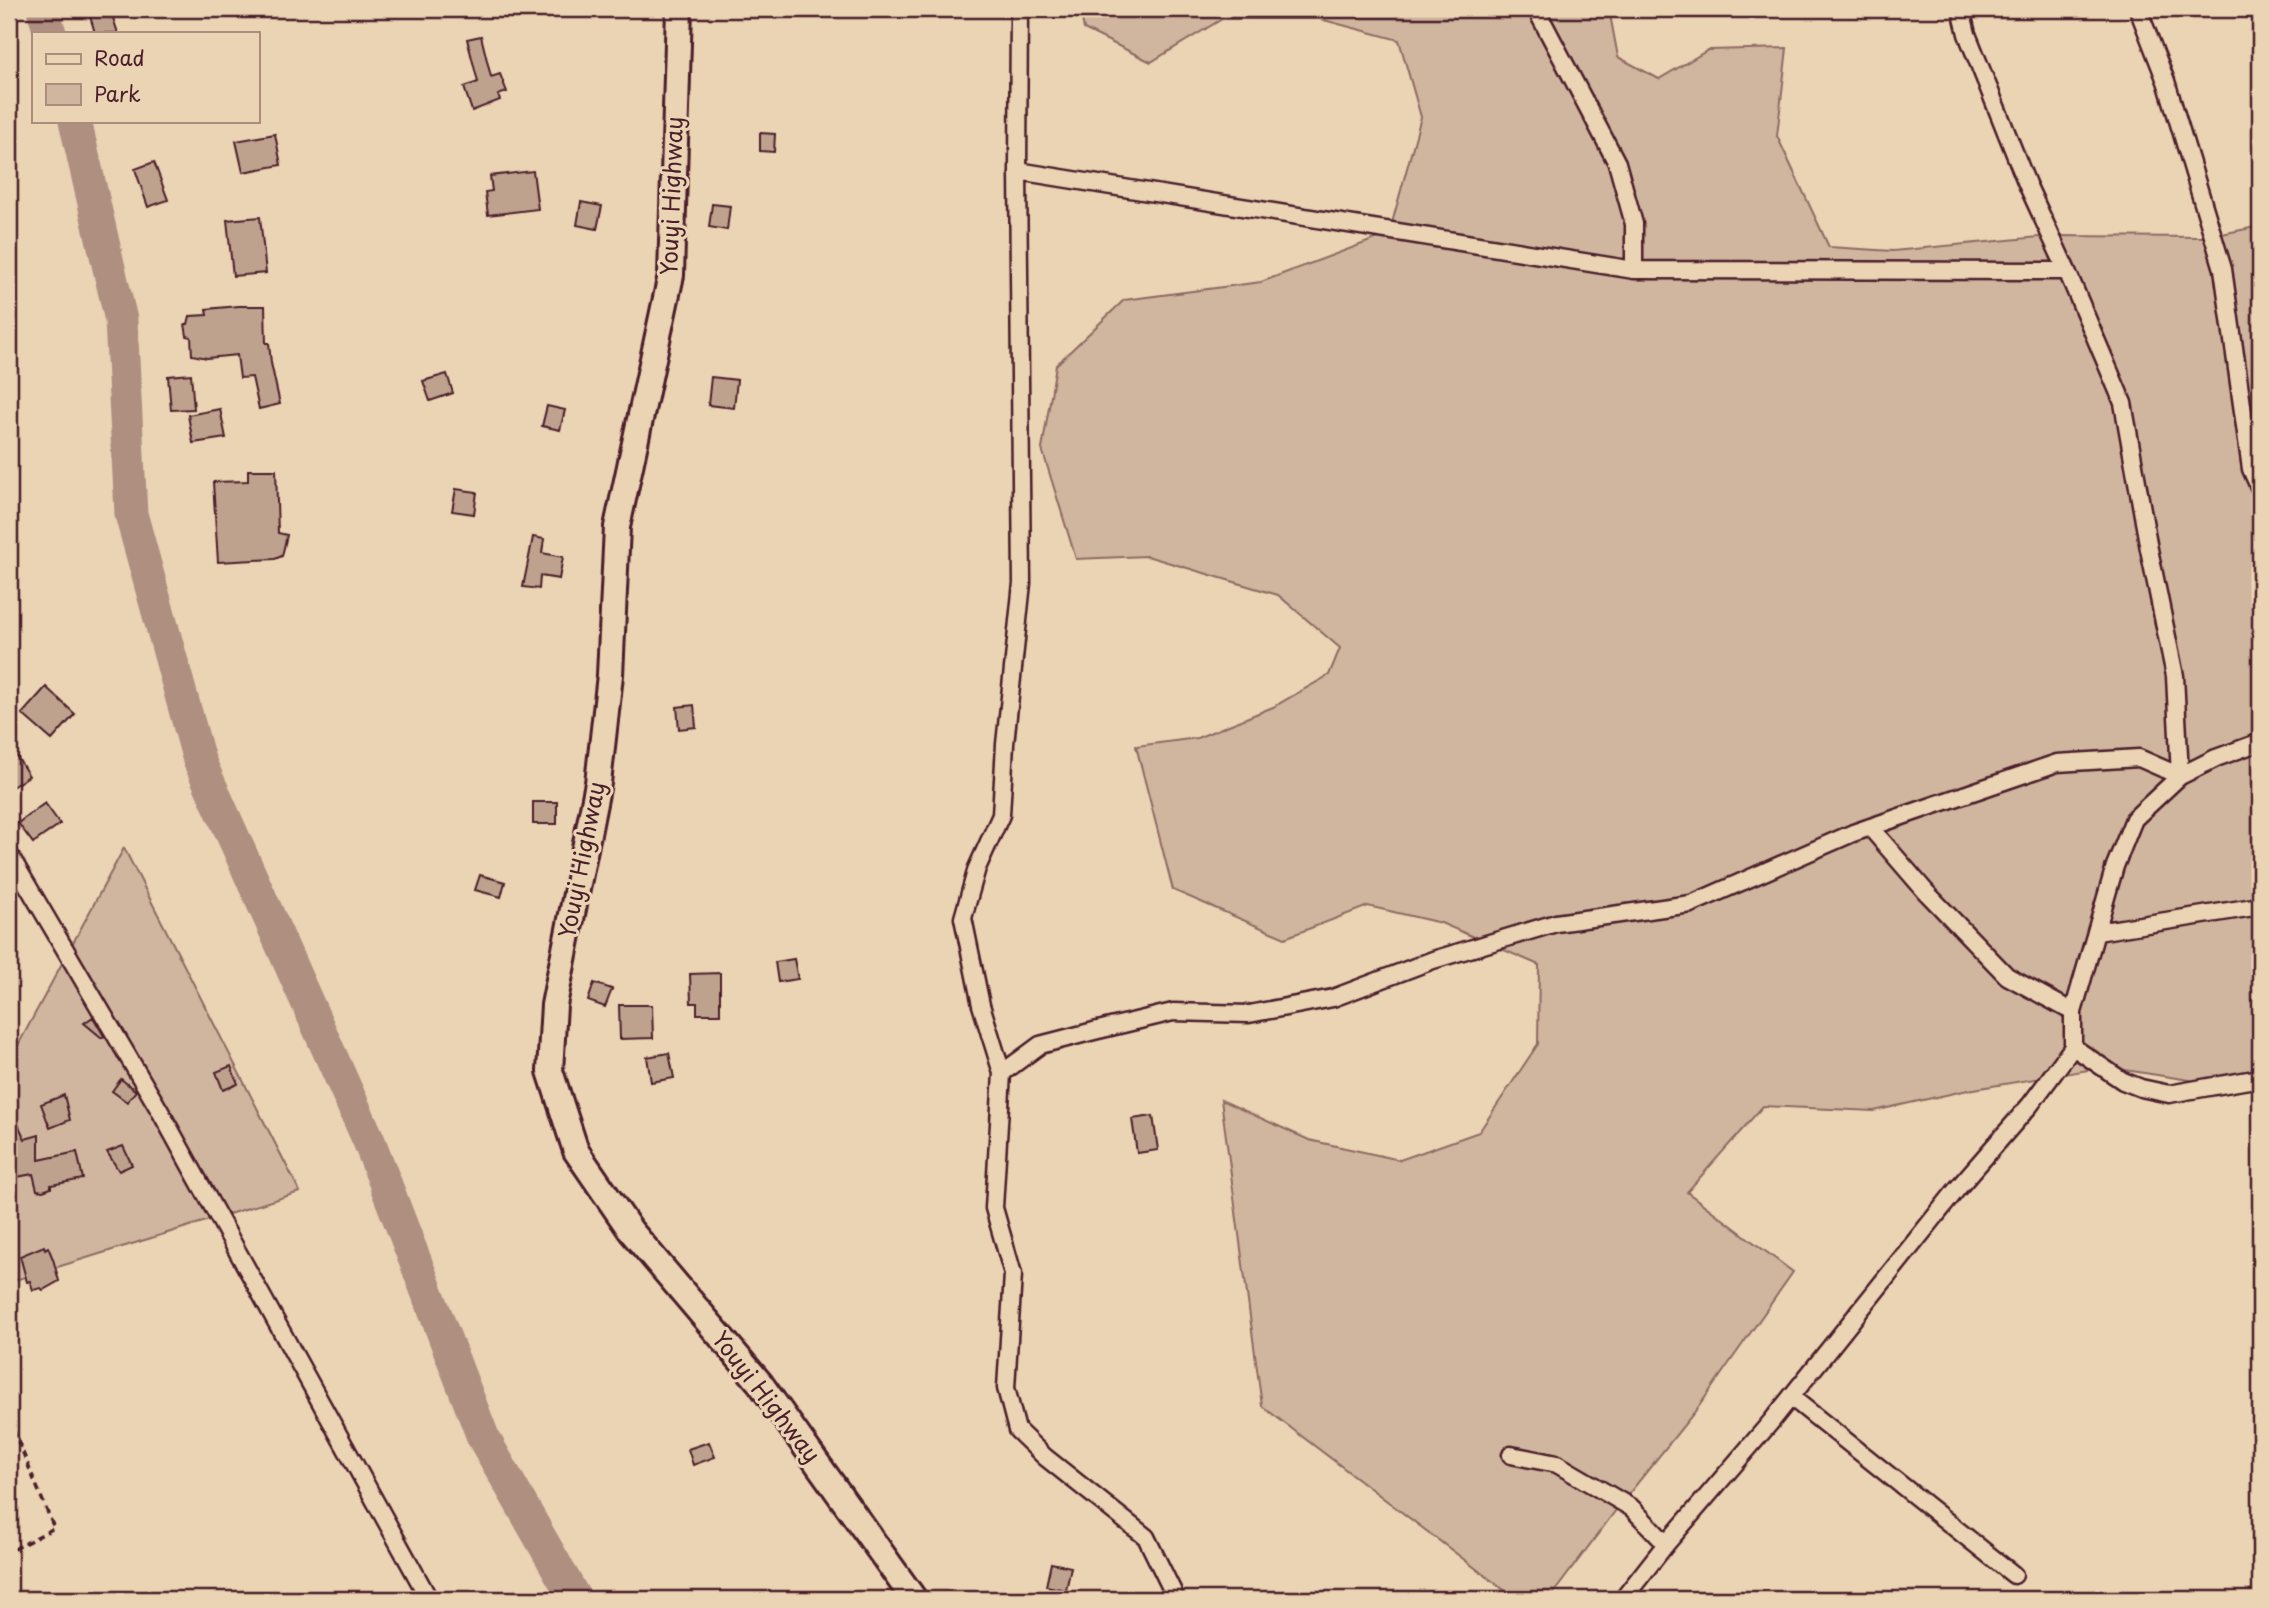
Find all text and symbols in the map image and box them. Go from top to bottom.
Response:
legend [32,32,259,122]
text: Road [94,41,145,73]
text: Park [94,77,141,109]
street label: Youyi Highway [650,116,691,276]
street label: Youyi Highway [548,778,613,941]
street label: Youyi Highway [704,1323,830,1469]

